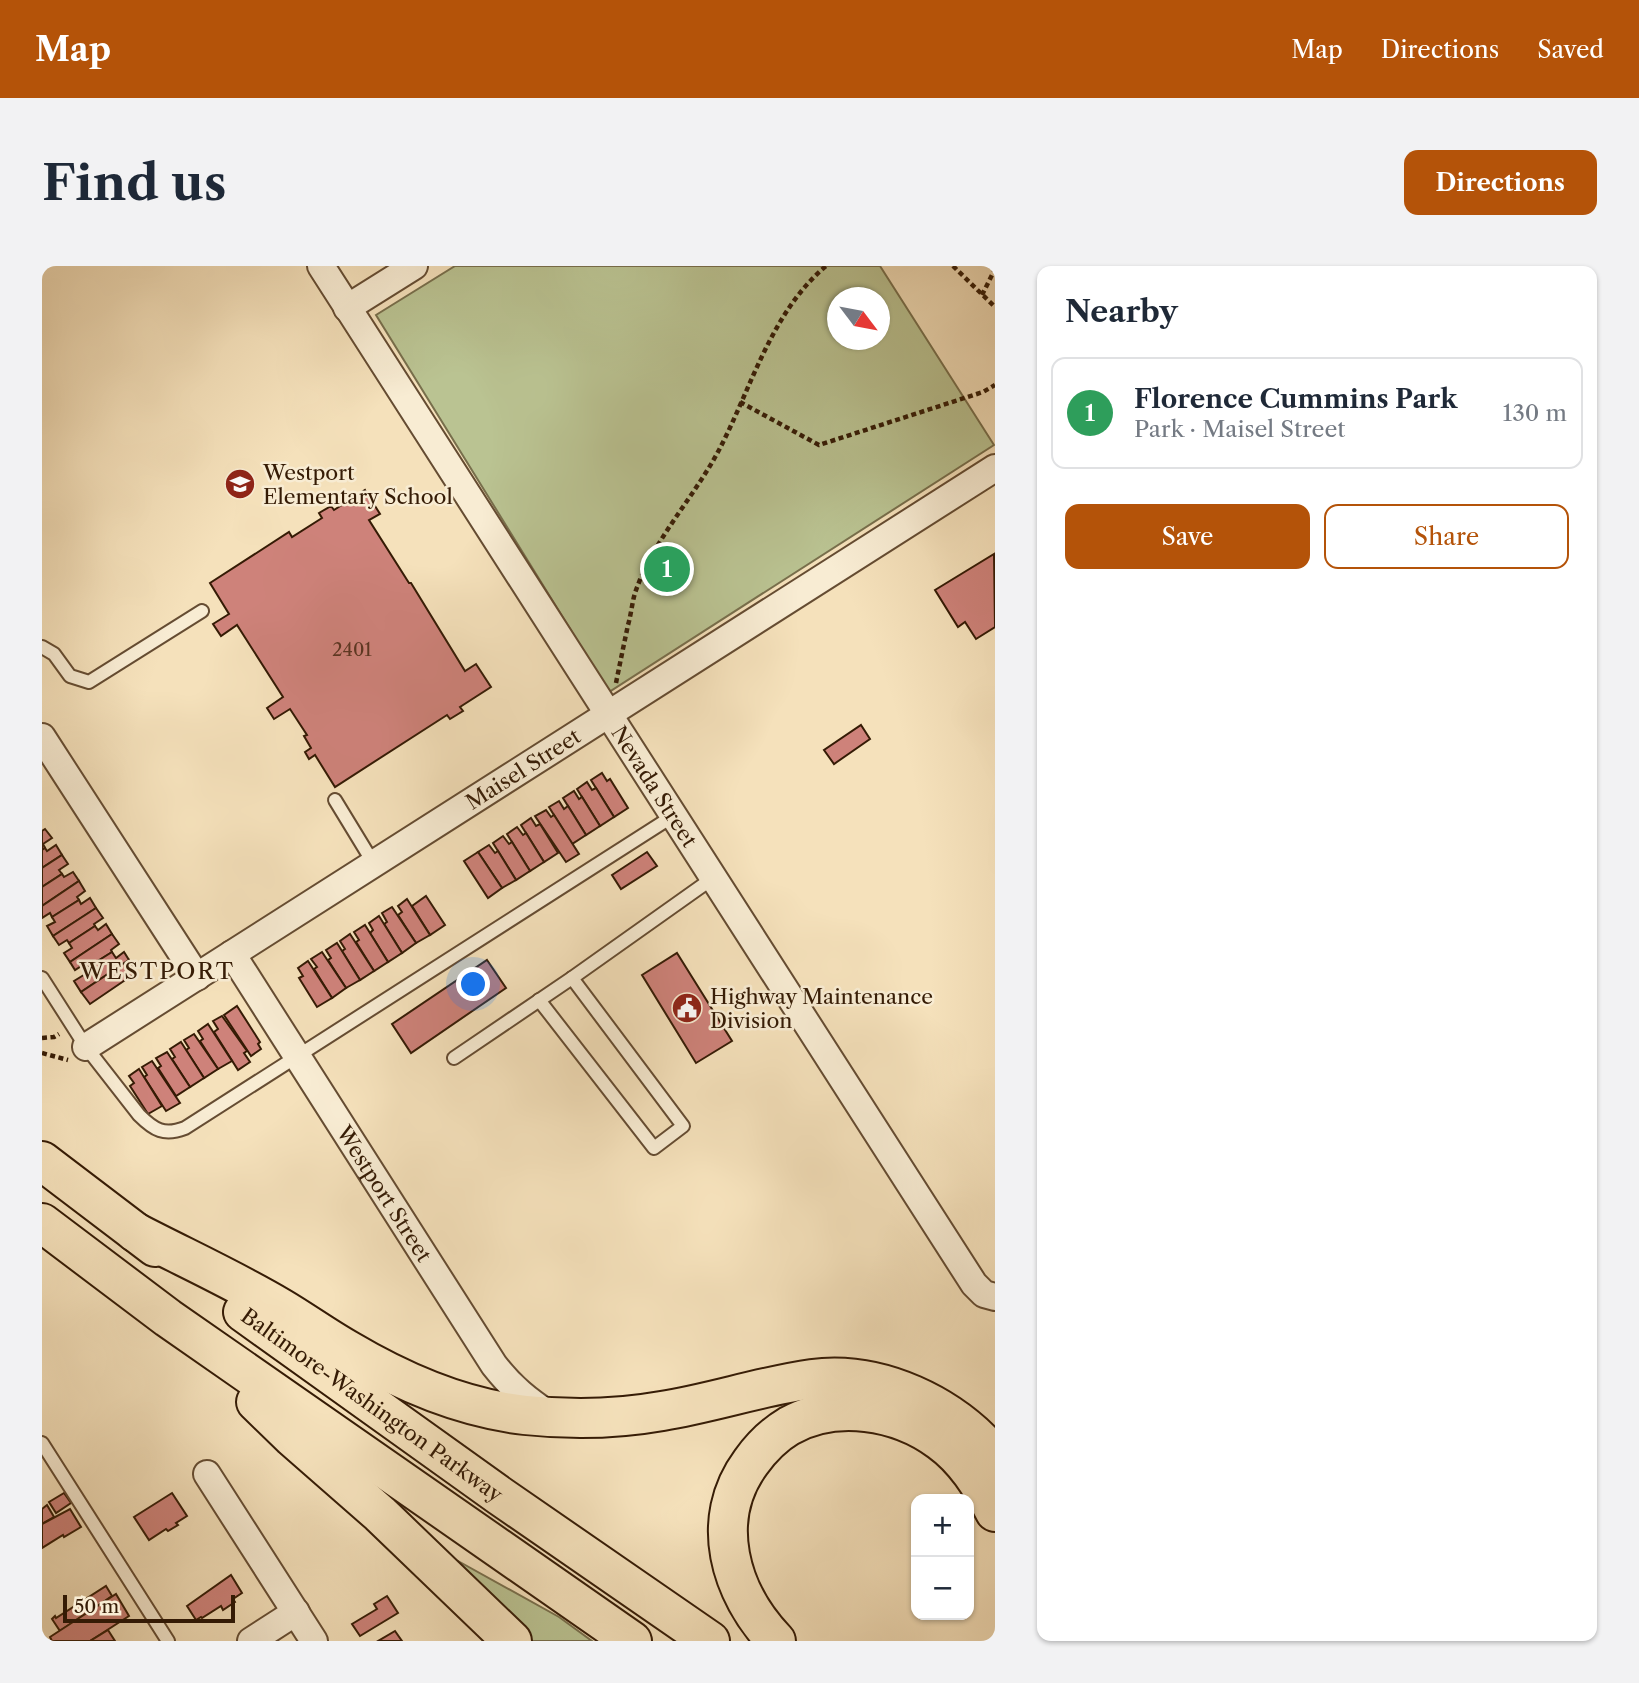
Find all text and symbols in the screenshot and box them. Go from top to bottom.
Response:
text: Map [35,29,111,70]
text: Map [1291,35,1343,64]
text: Directions [1381,35,1499,64]
text: Saved [1537,35,1604,64]
button: Directions [1404,150,1597,215]
text: Find us [42,152,226,213]
north arrow [827,287,890,350]
text: Nearby [1065,293,1178,330]
text: Florence Cummins Park [1134,383,1457,415]
text: 1 [1085,399,1095,427]
text: 130 m [1503,399,1567,427]
text: Park · Maisel Street [1134,415,1345,443]
place label: Westport Elementary School [262,460,453,509]
school or university icon: Westport Elementary School [223,467,257,501]
button: Save [1065,504,1310,569]
button: Share [1324,504,1569,569]
pin: 1 [644,543,690,595]
house number: 2401 [332,639,372,661]
street label: Nevada Street [607,721,703,852]
street label: Maisel Street [461,723,585,814]
district label: WESTPORT [78,957,235,985]
your location [456,967,490,1001]
place label: Highway Maintenance Division [710,984,933,1033]
public building icon: Highway Maintenance Division [670,991,704,1025]
street label: Westport Street [331,1120,438,1267]
street label: Baltimore-Washington Parkway [237,1303,508,1507]
map controls [911,1494,974,1620]
button: + [911,1494,974,1557]
button: − [911,1557,974,1620]
scale bar [63,1592,234,1624]
text: 50 m [74,1595,119,1618]

